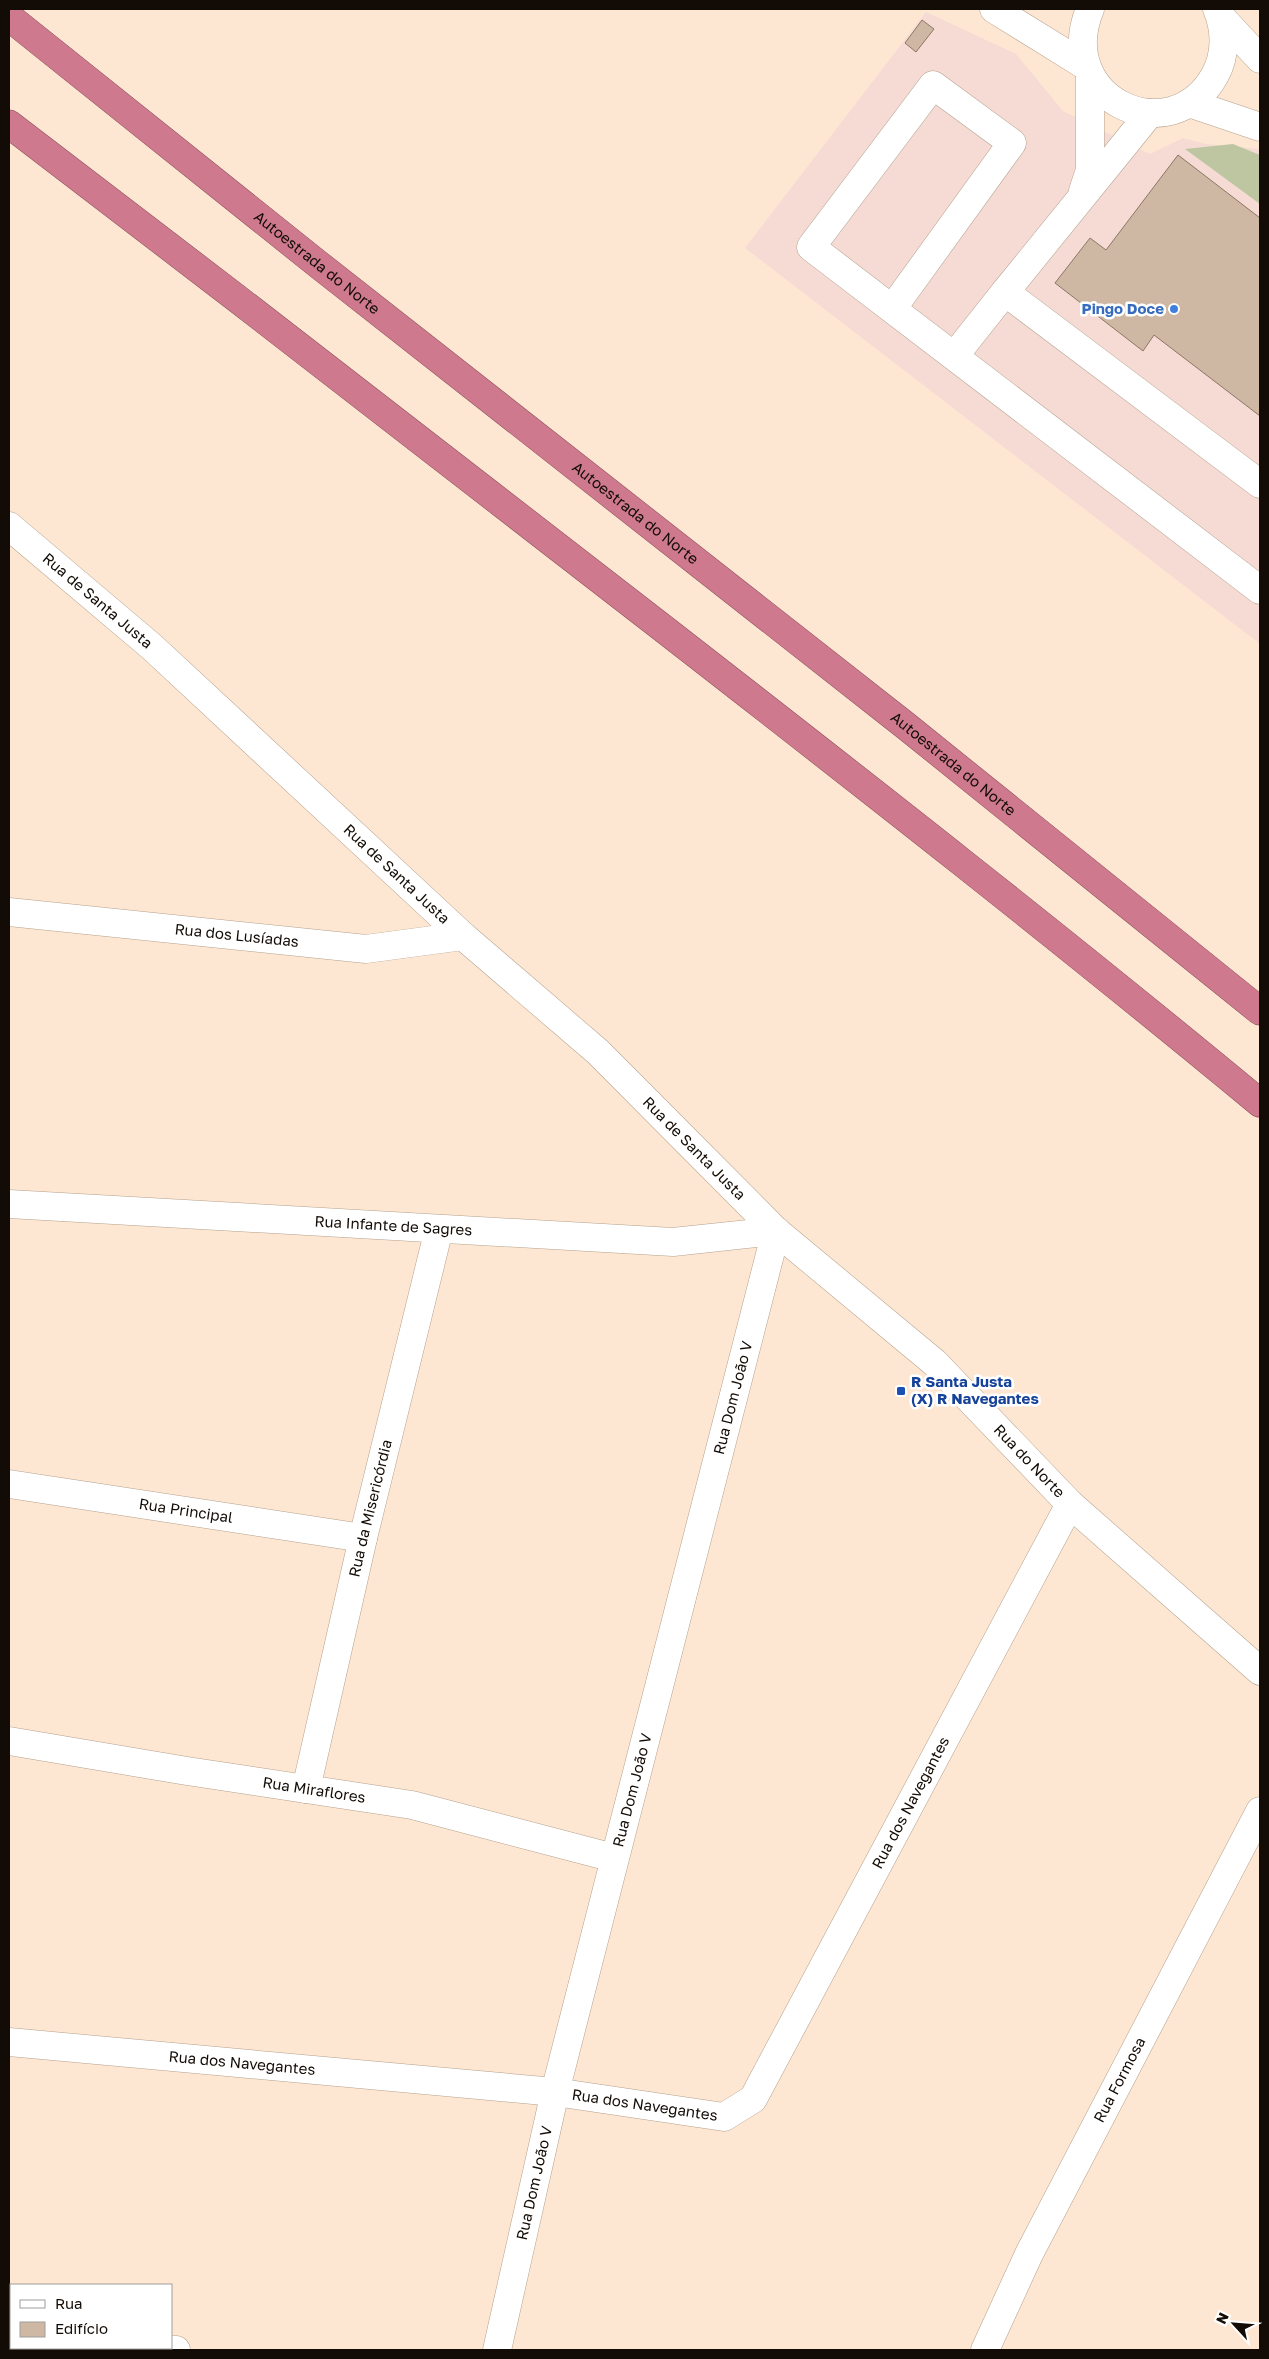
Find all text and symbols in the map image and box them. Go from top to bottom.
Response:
street label: Autoestrada do Norte [251,207,384,318]
place label: Pingo Doce [1082,299,1164,317]
marker: Pingo Doce [1168,303,1180,315]
street label: Autoestrada do Norte [569,457,703,568]
street label: Rua de Santa Justa [40,549,157,652]
street label: Autoestrada do Norte [888,708,1020,819]
street label: Rua de Santa Justa [340,820,454,927]
street label: Rua dos Lusíadas [174,919,300,950]
street label: Rua de Santa Justa [640,1092,750,1203]
street label: Rua Infante de Sagres [314,1212,473,1238]
street label: Rua Dom João V [709,1339,755,1456]
place label: R Santa Justa (X) R Navegantes [911,1372,1039,1407]
marker: R Santa Justa (X) R Navegantes [895,1385,907,1397]
street label: Rua do Norte [991,1420,1069,1501]
street label: Rua da Misericórdia [344,1437,395,1579]
street label: Rua Principal [138,1494,235,1526]
street label: Rua Dom João V [608,1731,655,1849]
street label: Rua dos Navegantes [867,1733,953,1871]
street label: Rua Miraflores [261,1773,367,1806]
street label: Rua Formosa [1089,2034,1149,2125]
street label: Rua dos Navegantes [168,2047,316,2078]
street label: Rua dos Navegantes [571,2085,719,2124]
street label: Rua Dom João V [512,2124,555,2242]
legend [10,2284,172,2349]
text: Rua [55,2294,82,2312]
north arrow [1209,2299,1259,2349]
text: N [1212,2310,1232,2327]
text: Edifício [55,2319,108,2337]

